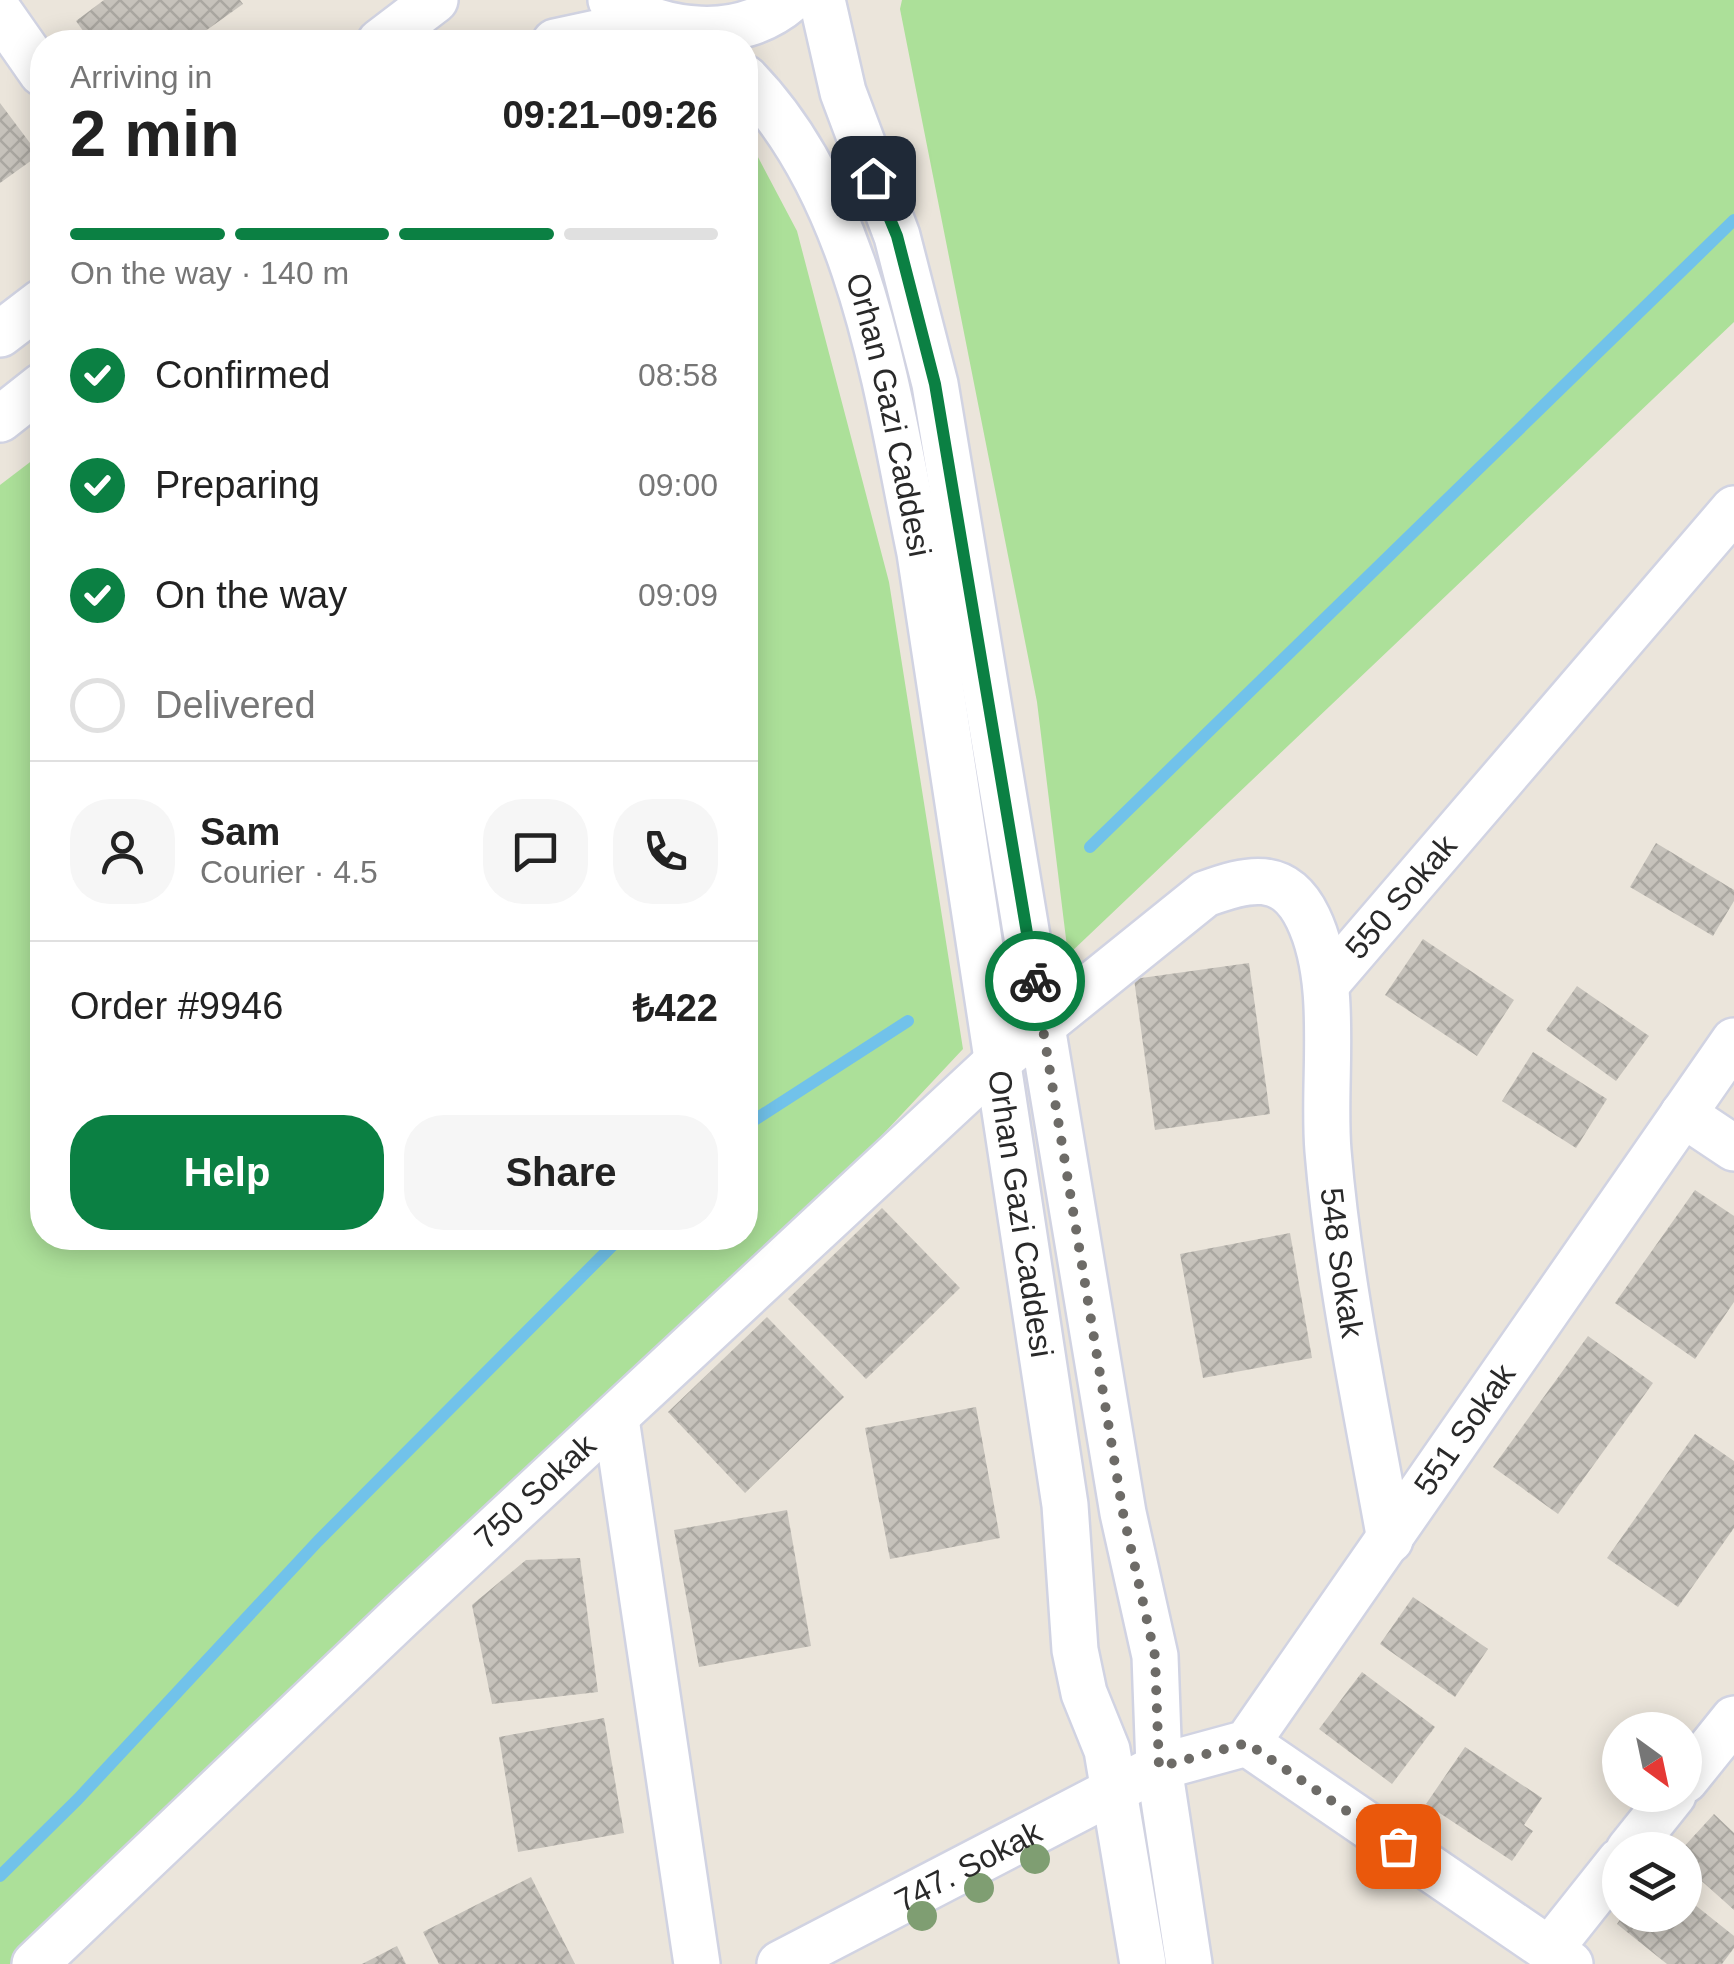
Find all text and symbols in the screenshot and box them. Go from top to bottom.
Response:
text: Arriving in [70,59,212,95]
text: 09:21–09:26 [502,94,718,136]
text: 2 min [70,97,240,170]
pin [831,136,916,221]
icon: home [846,151,901,206]
text: On the way · 140 m [70,255,349,291]
street label: Orhan Gazi Caddesi [839,268,938,560]
icon: check [70,348,125,403]
text: Confirmed [155,354,330,396]
text: 08:58 [638,357,718,393]
icon: check [70,458,125,513]
text: Preparing [155,464,320,506]
text: 09:00 [638,467,718,503]
icon: check [70,568,125,623]
text: On the way [155,574,347,616]
text: 09:09 [638,577,718,613]
text: Delivered [155,684,316,726]
button: person [70,799,175,904]
button: chat [483,799,588,904]
button: phone [613,799,718,904]
text: Sam [200,811,280,853]
street label: 550 Sokak [1338,827,1465,966]
text: Courier · 4.5 [200,854,378,890]
courier [985,931,1085,1031]
icon: bike [1008,954,1063,1009]
text: Order #9946 [70,985,283,1027]
text: ₺422 [633,987,718,1029]
street label: Orhan Gazi Caddesi [981,1068,1060,1360]
button: Help [70,1115,384,1230]
button: Share [404,1115,718,1230]
street label: 548 Sokak [1314,1186,1371,1342]
street label: 551 Sokak [1407,1356,1523,1502]
street label: 750 Sokak [467,1426,603,1556]
north arrow [1602,1712,1702,1812]
map controls [1602,1712,1702,1932]
pin [1356,1804,1441,1889]
street label: 747. Sokak [889,1813,1048,1919]
icon: bag [1371,1819,1426,1874]
button: layers [1602,1832,1702,1932]

